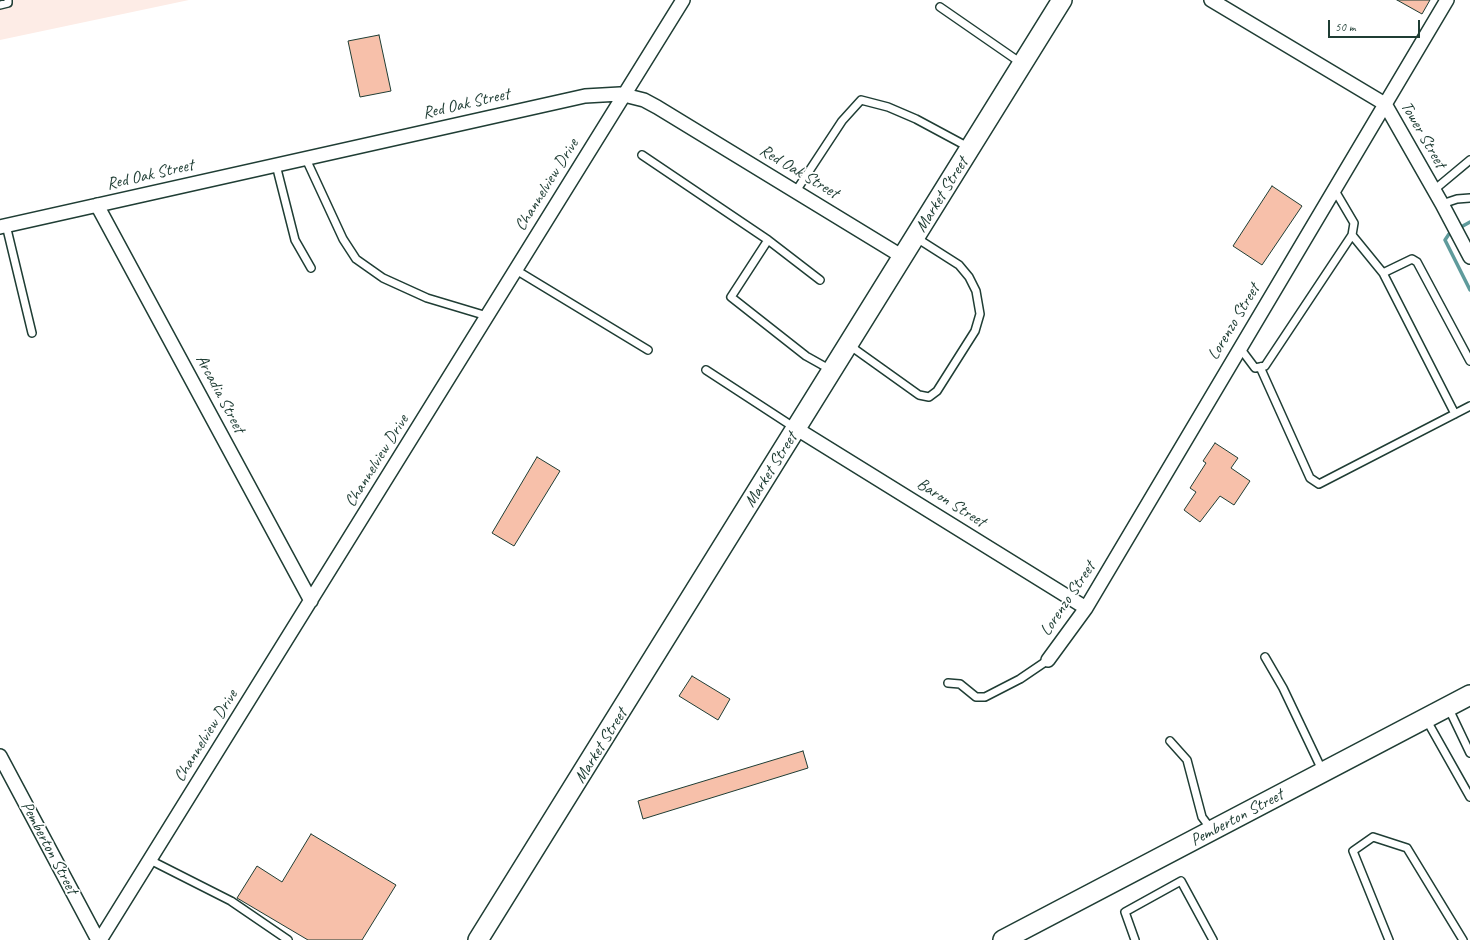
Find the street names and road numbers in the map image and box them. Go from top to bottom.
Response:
street label: Red Oak Street [421,84,511,124]
street label: Tower Street [1396,98,1450,172]
street label: Channelview Drive [511,135,583,235]
street label: Red Oak Street [756,140,842,204]
street label: Market Street [911,154,973,236]
street label: Red Oak Street [105,155,195,195]
street label: Lorenzo Street [1203,280,1265,364]
street label: Arcadia Street [191,351,249,437]
street label: Channelview Drive [341,411,413,511]
street label: Market Street [740,429,802,511]
street label: Baron Street [913,474,989,532]
street label: Lorenzo Street [1036,558,1100,640]
street label: Channelview Drive [170,686,242,786]
street label: Market Street [570,705,632,787]
street label: Pemberton Street [1187,785,1287,851]
street label: Pemberton Street [16,798,82,898]

